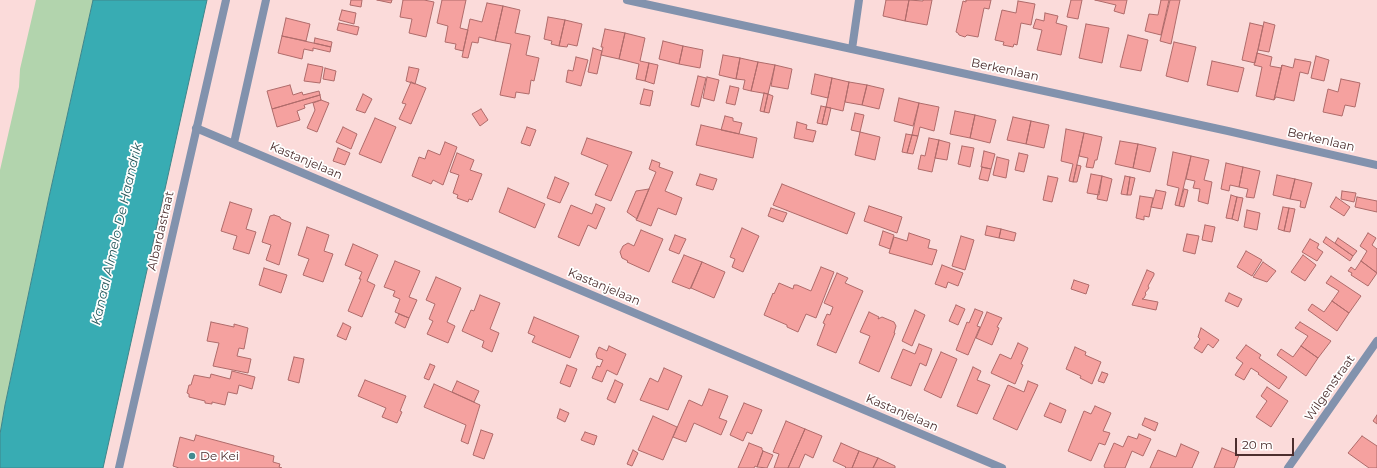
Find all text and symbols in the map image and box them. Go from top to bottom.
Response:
street label: Berkenlaan [970,56,1040,84]
street label: Berkenlaan [1286,125,1356,155]
street label: Kastanjelaan [268,139,344,183]
water label: Kanaal Almelo-De Haandrik [88,141,146,327]
street label: Albardastraat [145,190,177,272]
street label: Kastanjelaan [566,265,642,309]
street label: Wilgenstraat [1302,352,1358,424]
street label: Kastanjelaan [864,391,940,435]
scale bar [1237,430,1296,456]
text: 20 m [1242,437,1273,452]
place label: De Kei [200,449,239,463]
marker: De Kei [187,451,197,461]

